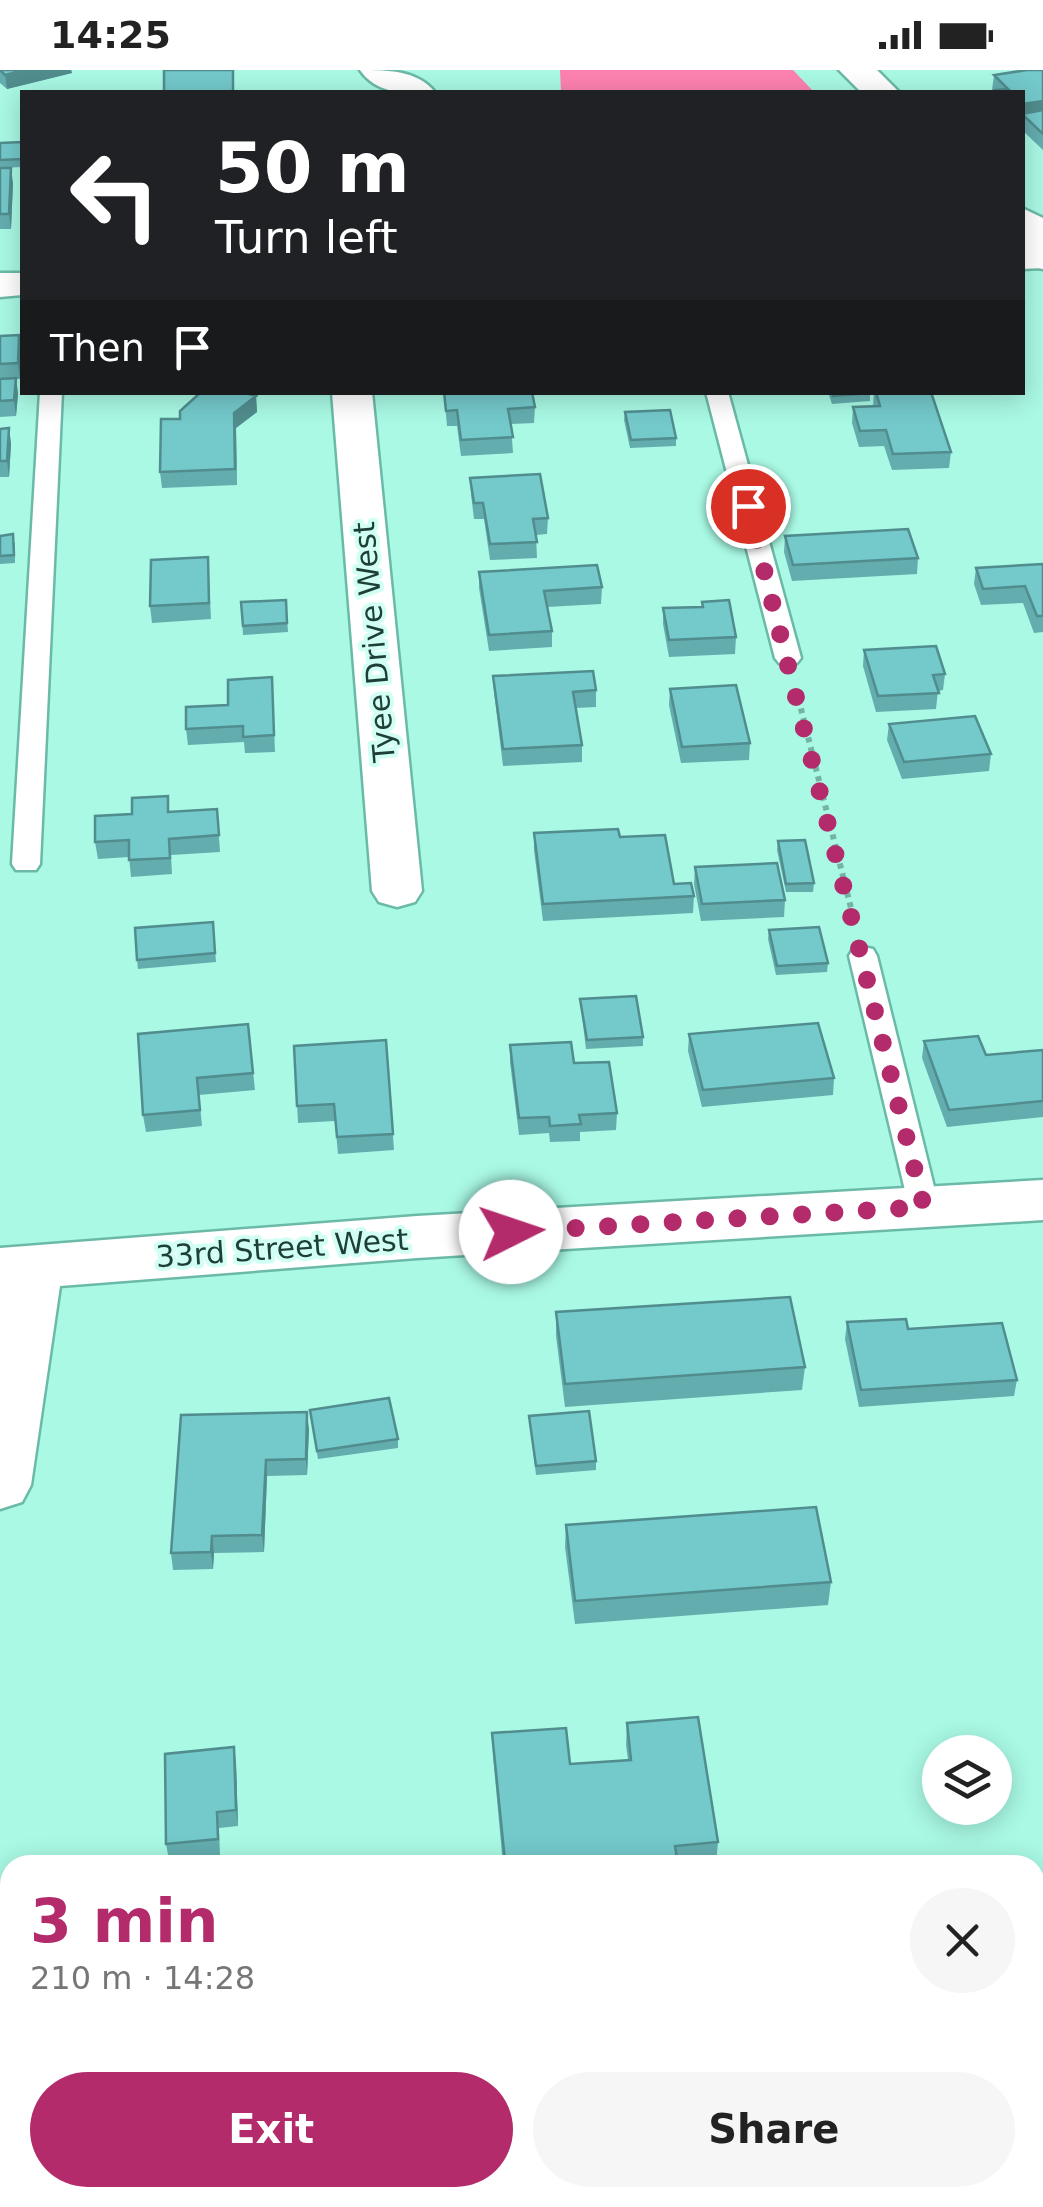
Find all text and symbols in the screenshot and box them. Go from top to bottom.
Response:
text: 14:25 [50,13,171,57]
text: 50 m [215,127,410,209]
icon: left [50,130,180,260]
text: Turn left [215,211,398,264]
icon: arrive [165,320,220,375]
text: Then [50,326,145,370]
pin [706,464,791,549]
icon: arrive [721,479,776,534]
street label: Tyee Drive West [346,520,402,765]
position arrow [459,1180,563,1284]
street label: 33rd Street West [155,1222,410,1274]
map controls [922,1735,1012,1825]
button: layers [922,1735,1012,1825]
text: 3 min [30,1886,218,1956]
button: close [910,1888,1015,1993]
text: 210 m · 14:28 [30,1959,255,1997]
button: Exit [30,2072,513,2187]
button: Share [533,2072,1015,2187]

